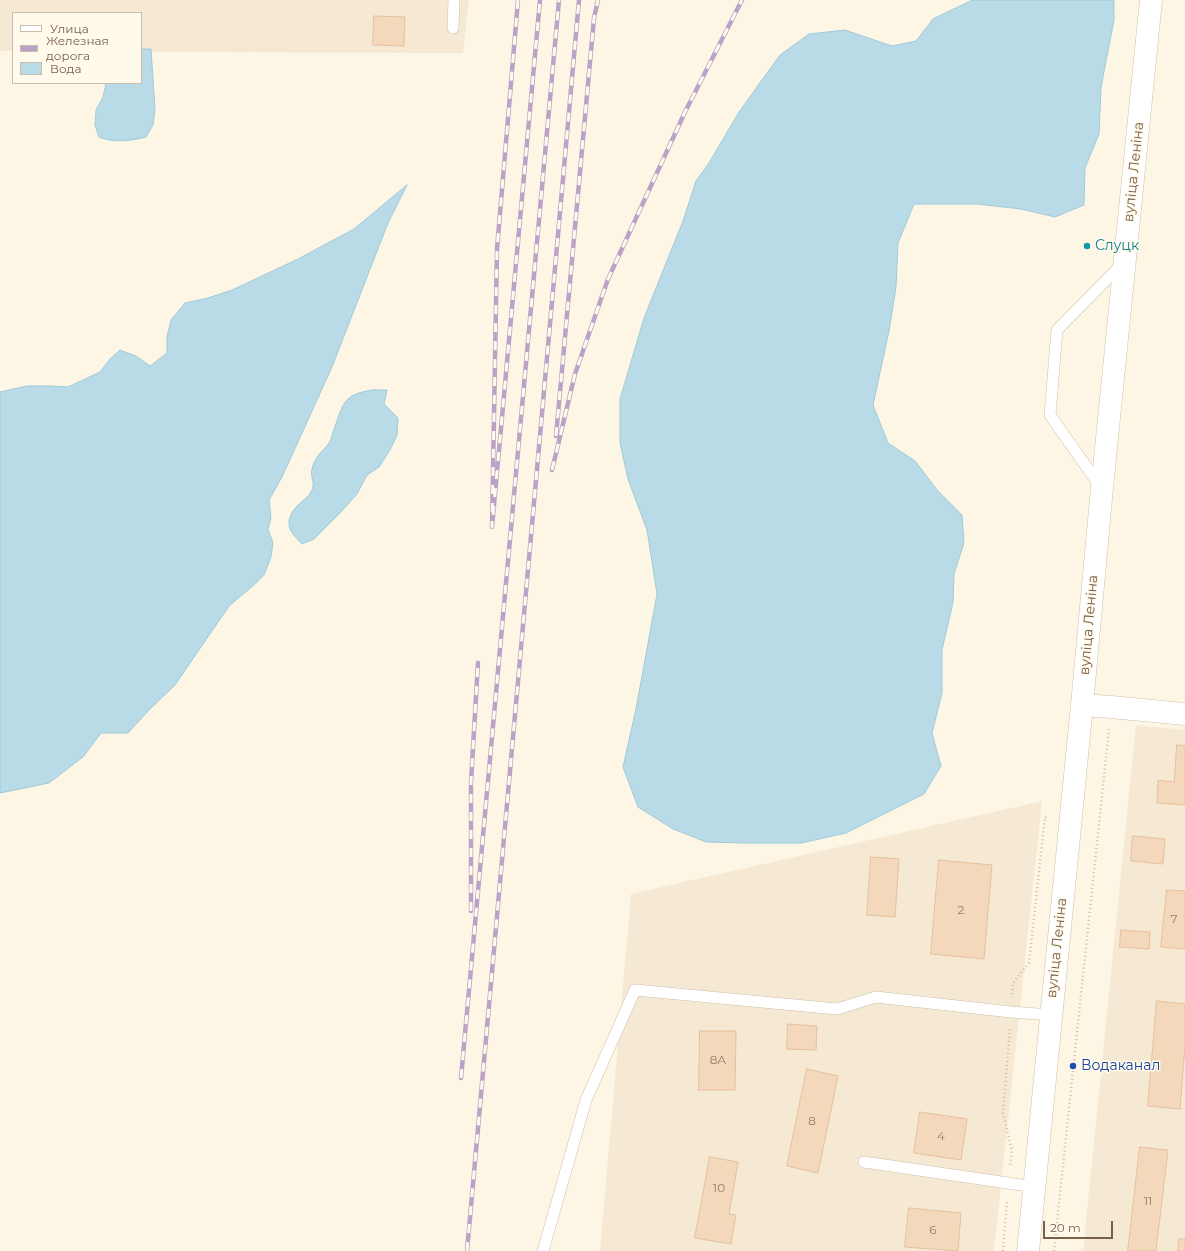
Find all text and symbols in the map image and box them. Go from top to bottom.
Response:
legend [12,12,142,84]
text: Улица [50,21,89,36]
text: Железная дорога [46,33,109,63]
text: Вода [50,61,81,76]
street label: вуліца Леніна [1120,121,1148,223]
place label: Слуцк [1095,238,1139,254]
marker: Слуцк [1082,241,1092,251]
street label: вуліца Леніна [1076,574,1102,676]
street label: вуліца Леніна [1043,897,1071,999]
house number: 2 [958,903,964,917]
house number: 7 [1170,912,1178,926]
house number: 8А [710,1053,726,1067]
place label: Водаканал [1081,1058,1160,1074]
marker: Водаканал [1068,1061,1078,1071]
house number: 8 [808,1114,816,1128]
house number: 4 [937,1129,945,1143]
house number: 10 [713,1181,725,1195]
house number: 11 [1144,1194,1152,1208]
scale bar [1045,1213,1115,1239]
text: 20 m [1050,1220,1081,1235]
house number: 6 [929,1223,937,1237]

